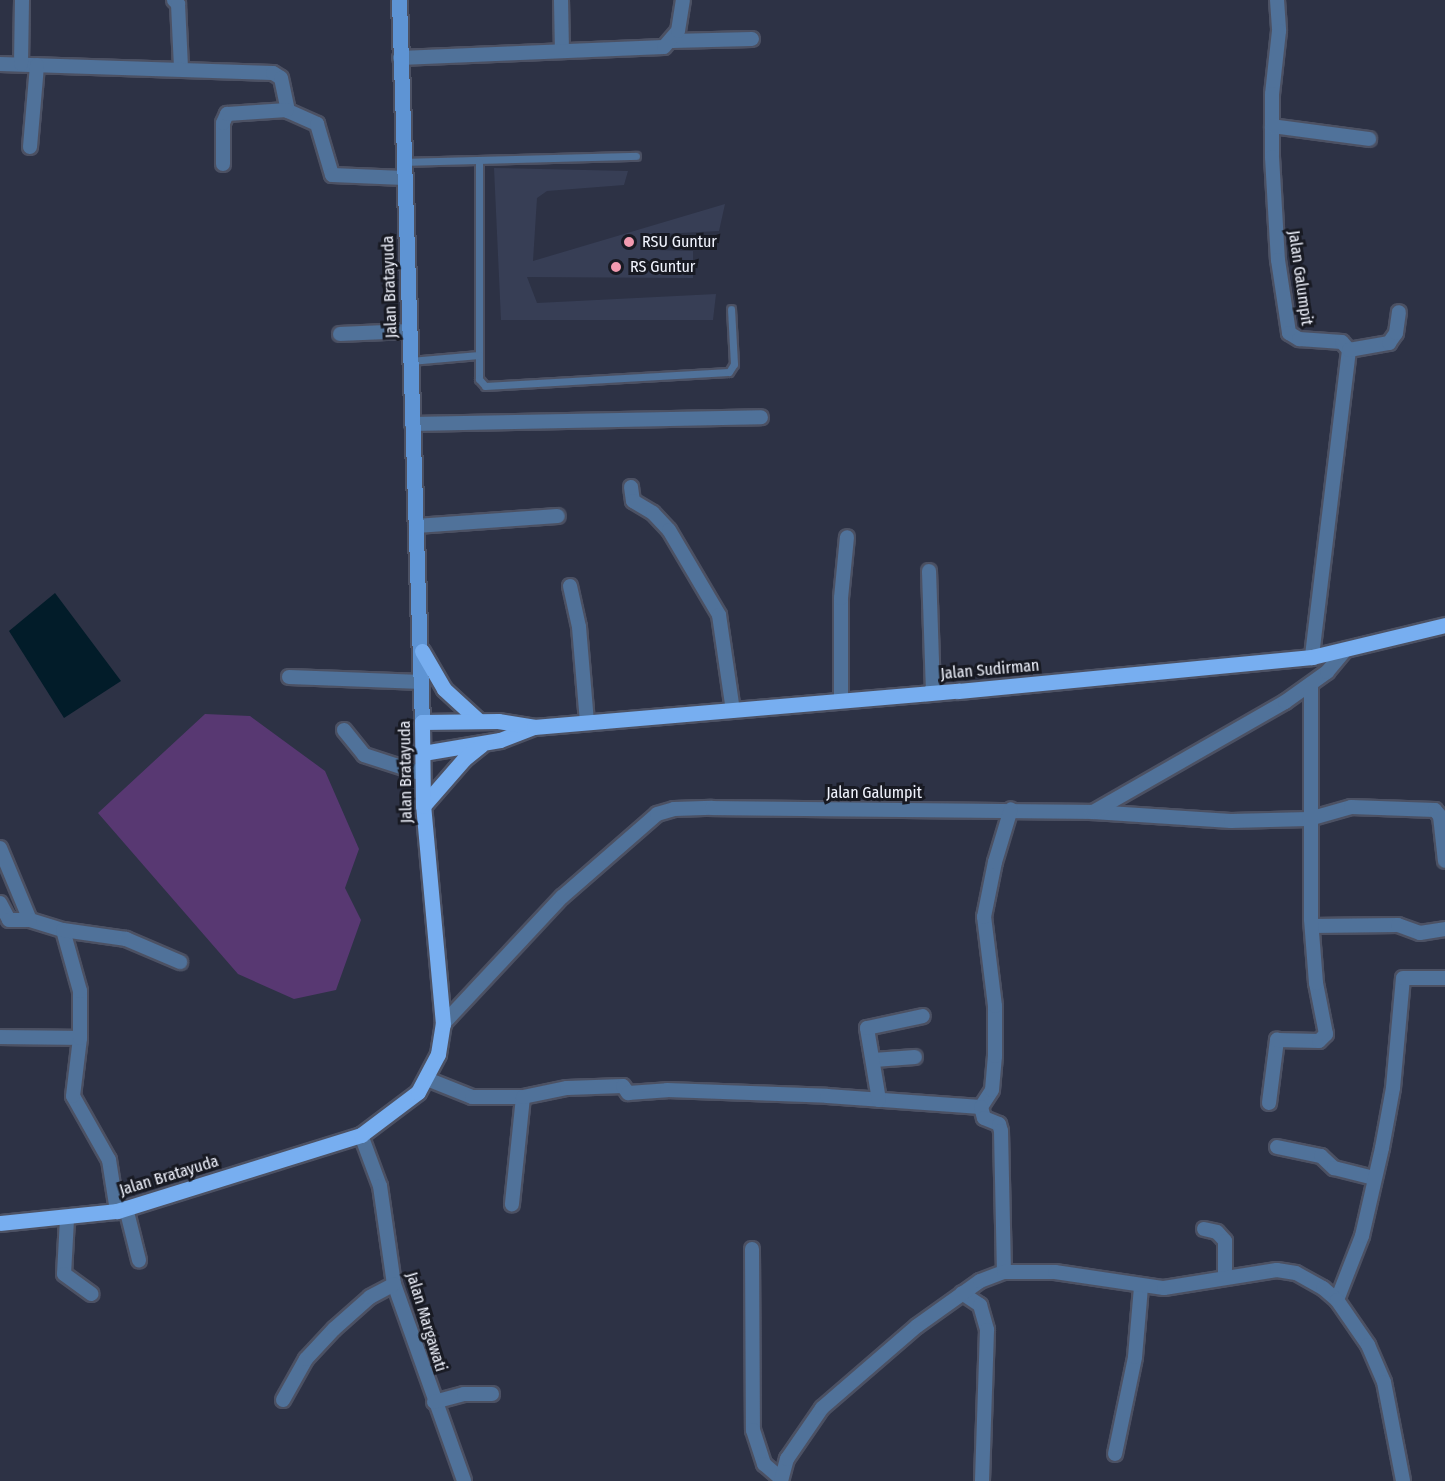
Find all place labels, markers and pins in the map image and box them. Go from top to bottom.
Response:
place label: RSU Guntur [642,232,717,252]
marker: RSU Guntur [620,233,638,251]
place label: RS Guntur [630,257,695,277]
marker: RS Guntur [607,258,625,276]

